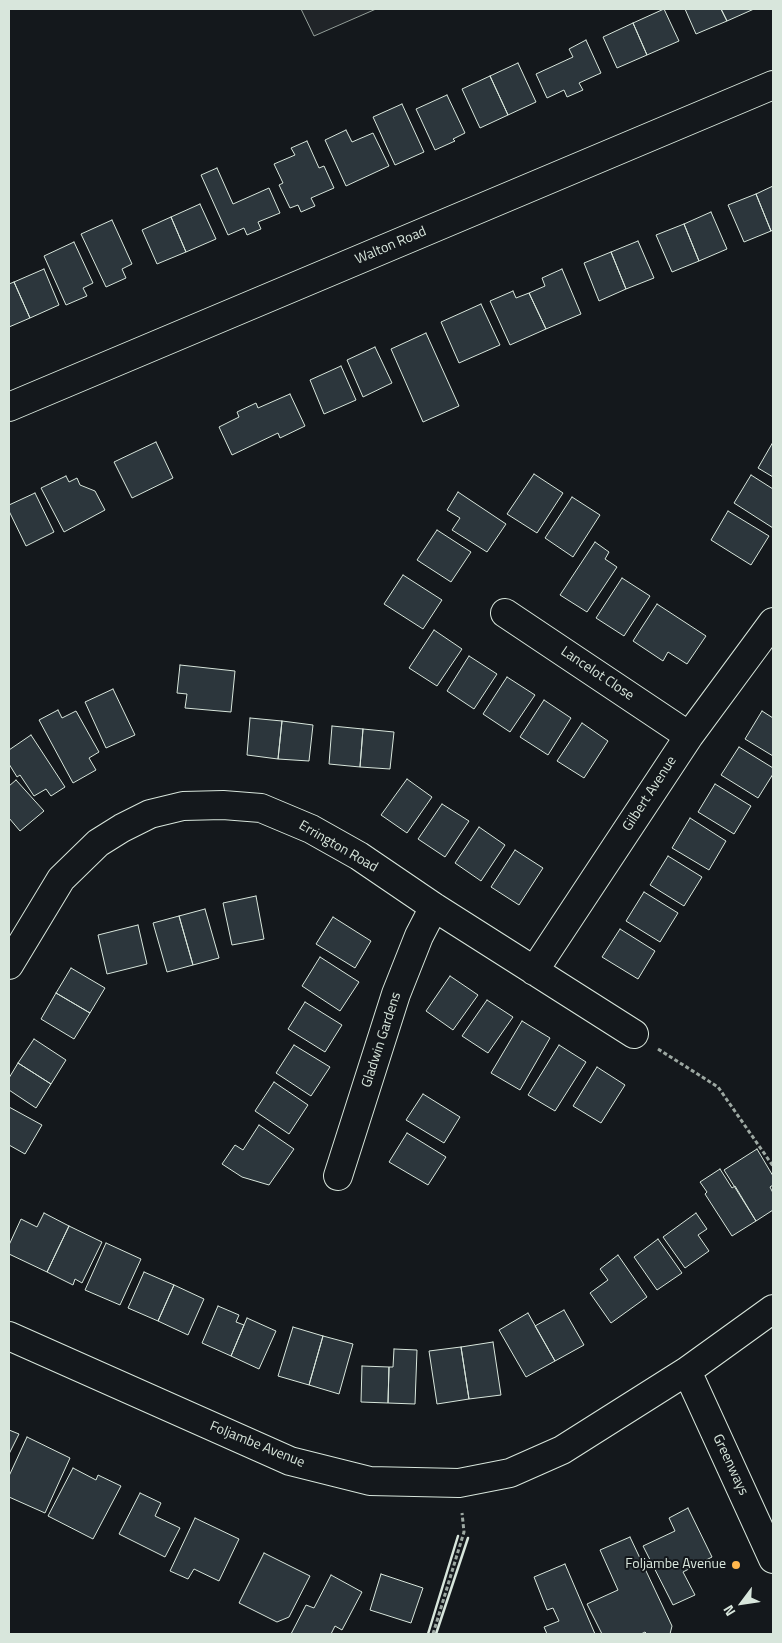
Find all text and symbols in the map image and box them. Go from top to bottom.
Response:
street label: Walton Road [353,223,429,269]
street label: Lancelot Close [557,643,637,705]
street label: Gilbert Avenue [620,753,680,835]
street label: Errington Road [296,818,380,876]
street label: Gladwin Gardens [359,990,405,1090]
street label: Foljambe Avenue [207,1418,307,1472]
street label: Greenways [709,1432,751,1498]
place label: Foljambe Avenue [625,1557,726,1573]
marker: Foljambe Avenue [730,1559,742,1571]
north arrow [717,1578,767,1628]
text: N [717,1601,740,1621]

